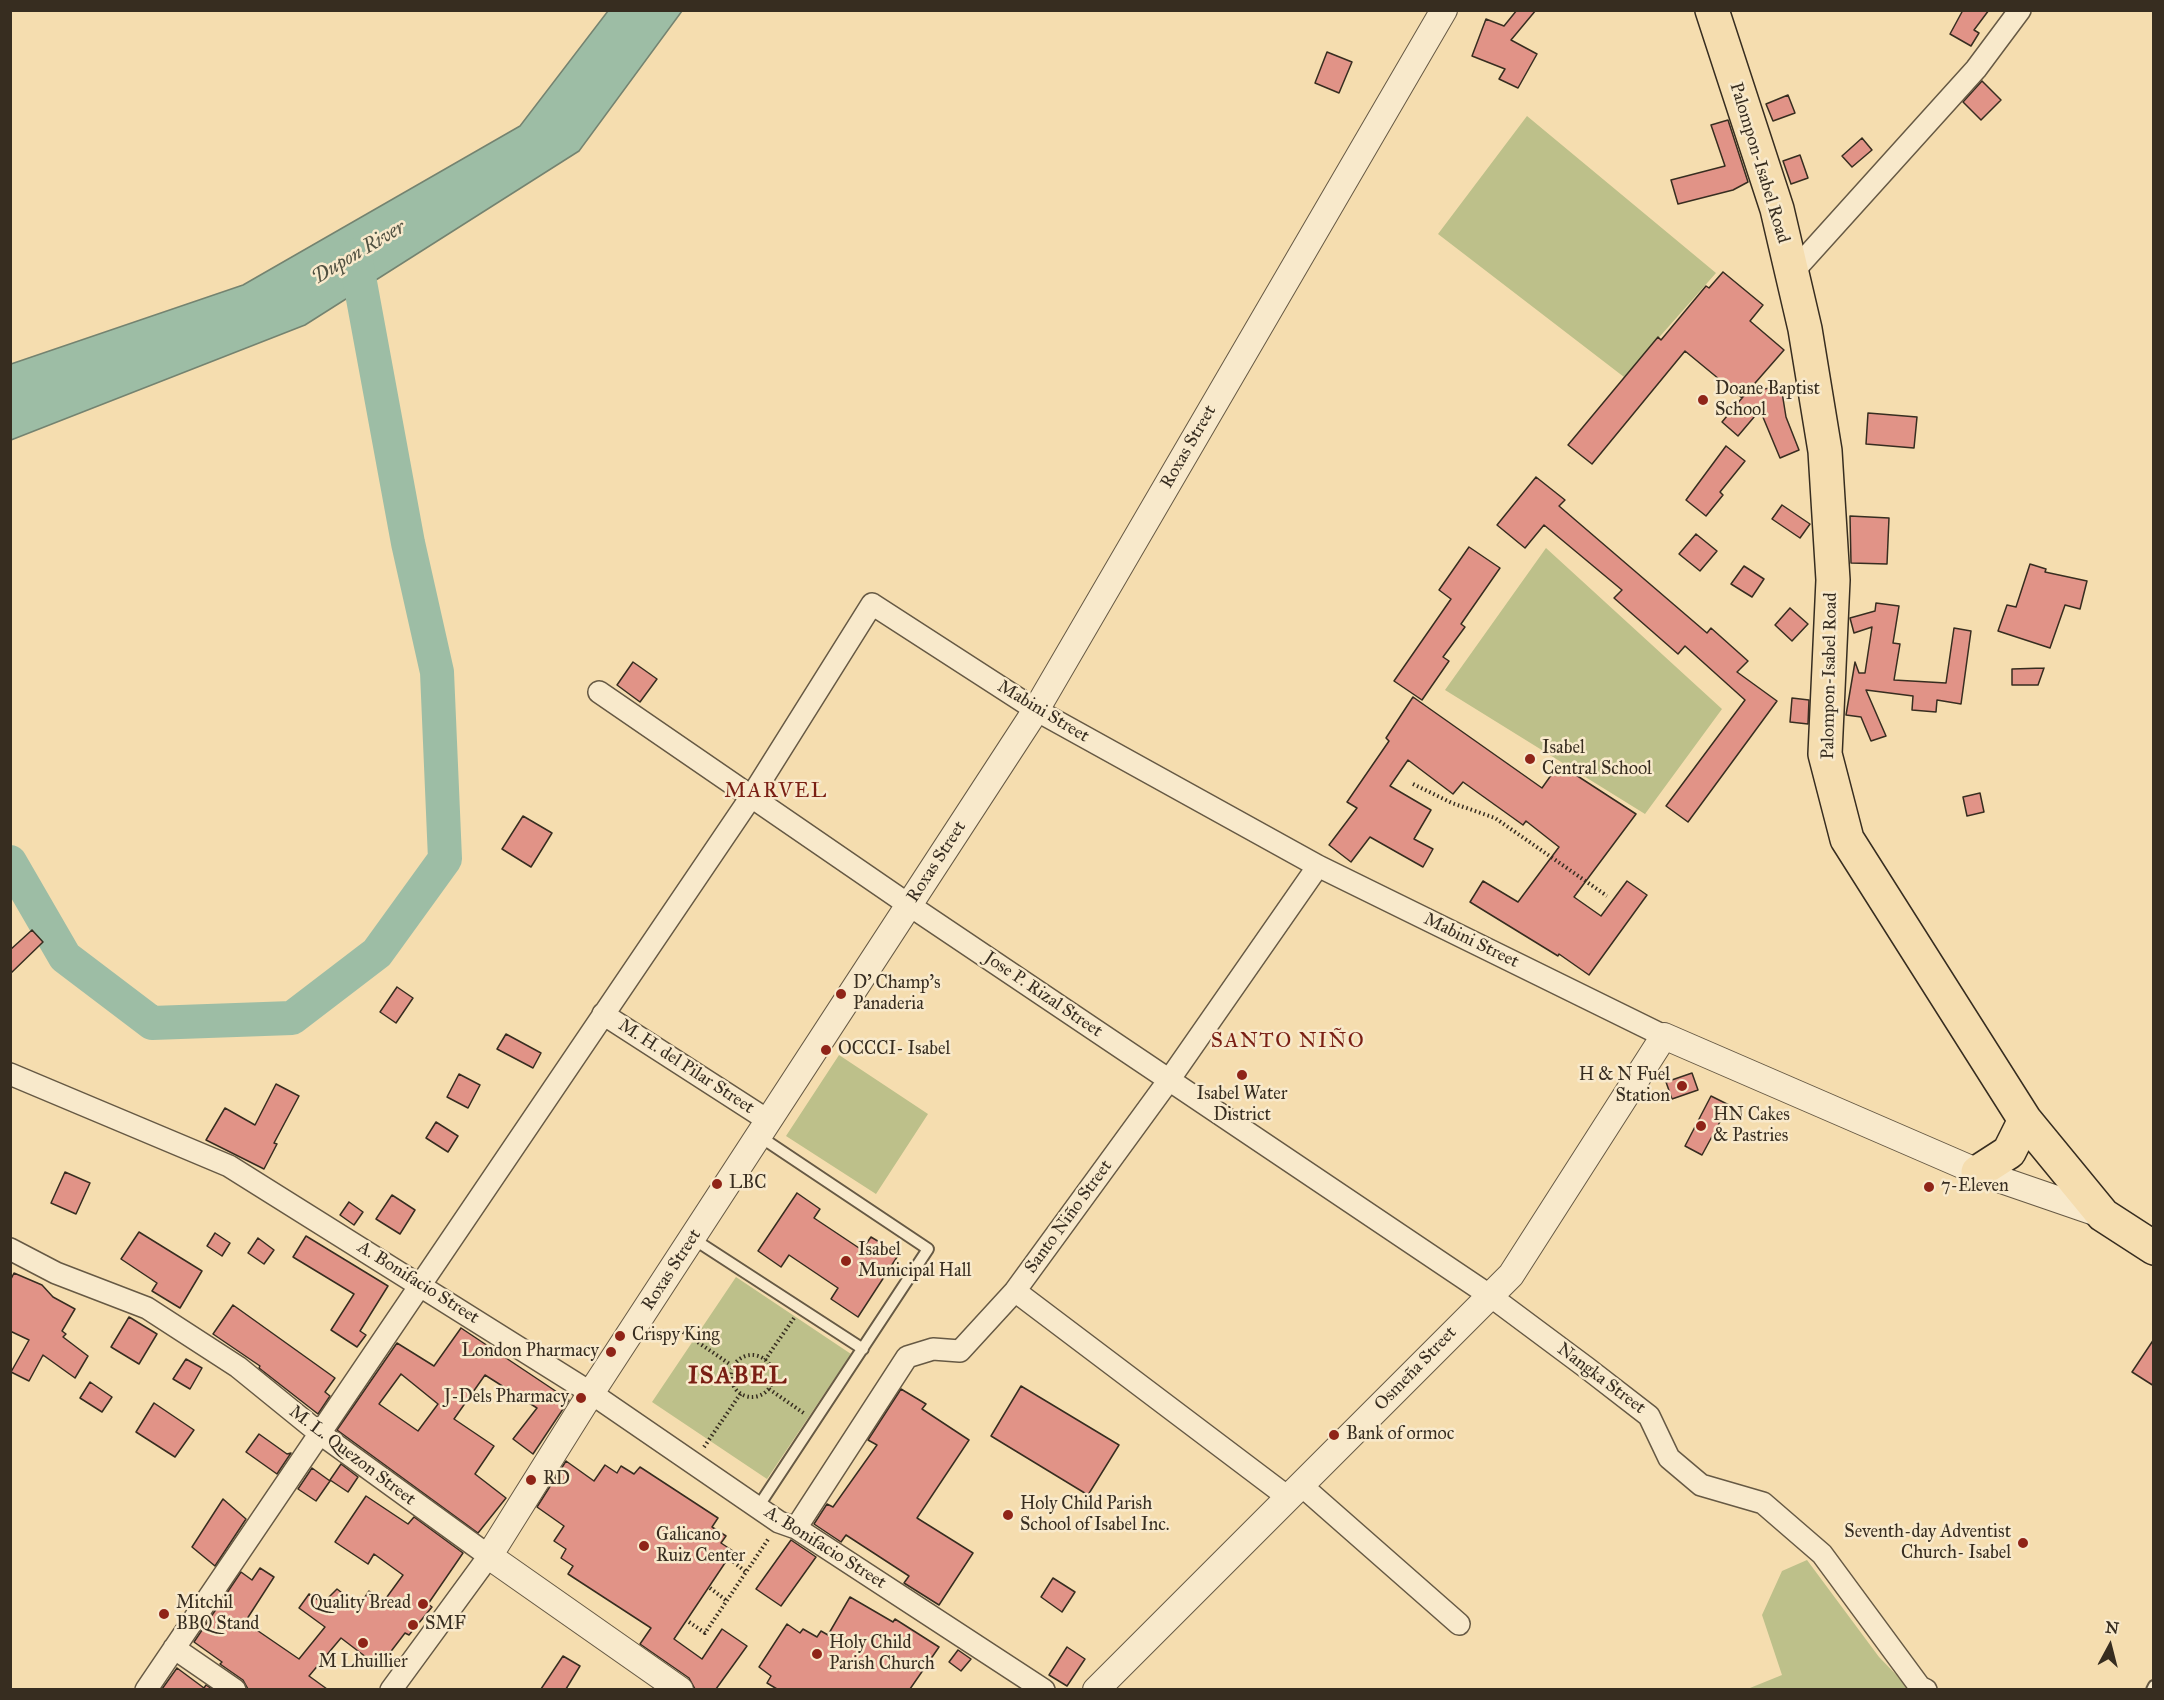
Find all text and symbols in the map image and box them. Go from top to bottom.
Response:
street label: Palompon-Isabel Road [1724,80,1794,246]
water label: Dupon River [308,216,410,290]
place label: Doane Baptist School [1715,379,1820,422]
marker: Doane Baptist School [1696,393,1710,407]
street label: Roxas Street [1157,402,1221,492]
street label: Palompon-Isabel Road [1818,592,1842,760]
street label: Mabini Street [993,676,1093,748]
place label: Isabel Central School [1542,738,1652,780]
marker: Isabel Central School [1523,752,1537,766]
district label: MARVEL [724,779,828,805]
street label: Roxas Street [903,817,971,907]
street label: Mabini Street [1420,909,1522,973]
street label: Jose P. Rizal Street [980,947,1106,1043]
place label: D' Champ's Panaderia [853,973,940,1016]
marker: D' Champ's Panaderia [834,987,848,1001]
street label: M. H. del Pilar Street [614,1015,758,1119]
district label: SANTO NIÑO [1211,1029,1365,1055]
place label: OCCCI- Isabel [838,1039,950,1061]
marker: OCCCI- Isabel [819,1043,833,1057]
place label: H & N Fuel Station [1579,1065,1670,1108]
marker: Isabel Water District [1235,1068,1249,1082]
marker: H & N Fuel Station [1675,1079,1689,1093]
place label: Isabel Water District [1196,1084,1288,1126]
place label: HN Cakes & Pastries [1713,1105,1790,1148]
marker: HN Cakes & Pastries [1694,1119,1708,1133]
street label: Santo Niño Street [1021,1156,1117,1278]
place label: LBC [729,1173,766,1195]
place label: 7-Eleven [1941,1176,2009,1198]
marker: LBC [710,1177,724,1191]
marker: 7-Eleven [1922,1180,1936,1194]
street label: Roxas Street [638,1225,706,1315]
street label: A. Bonifacio Street [353,1237,483,1329]
place label: Isabel Municipal Hall [858,1240,971,1282]
marker: Isabel Municipal Hall [839,1254,853,1268]
street label: Osmeña Street [1370,1322,1462,1416]
place label: Crispy King [632,1325,720,1347]
marker: Crispy King [613,1329,627,1343]
street label: Nangka Street [1553,1339,1649,1419]
place label: London Pharmacy [461,1341,599,1363]
marker: London Pharmacy [604,1345,618,1359]
district label: ISABEL [688,1363,788,1391]
place label: J-Dels Pharmacy [444,1387,569,1409]
marker: J-Dels Pharmacy [574,1391,588,1405]
street label: M. L. Quezon Street [284,1401,420,1511]
place label: Bank of ormoc [1346,1424,1454,1446]
marker: Bank of ormoc [1327,1428,1341,1442]
place label: RD [543,1469,570,1491]
marker: RD [524,1473,538,1487]
place label: Holy Child Parish School of Isabel Inc. [1020,1494,1170,1537]
street label: A. Bonifacio Street [760,1502,890,1594]
marker: Holy Child Parish School of Isabel Inc. [1001,1508,1015,1522]
place label: Seventh-day Adventist Church- Isabel [1844,1522,2011,1564]
place label: Galicano Ruiz Center [656,1525,745,1568]
marker: Seventh-day Adventist Church- Isabel [2016,1536,2030,1550]
marker: Galicano Ruiz Center [637,1539,651,1553]
place label: Mitchil BBQ Stand [176,1593,259,1636]
place label: Quality Bread [310,1593,411,1615]
marker: Quality Bread [416,1597,430,1611]
marker: Mitchil BBQ Stand [157,1607,171,1621]
place label: SMF [425,1614,466,1636]
north arrow [2080,1616,2140,1676]
text: N [2104,1617,2120,1638]
marker: SMF [406,1618,420,1632]
place label: Holy Child Parish Church [829,1633,935,1676]
marker: M Lhuillier [356,1636,370,1650]
marker: Holy Child Parish Church [810,1647,824,1661]
place label: M Lhuillier [318,1652,408,1674]

